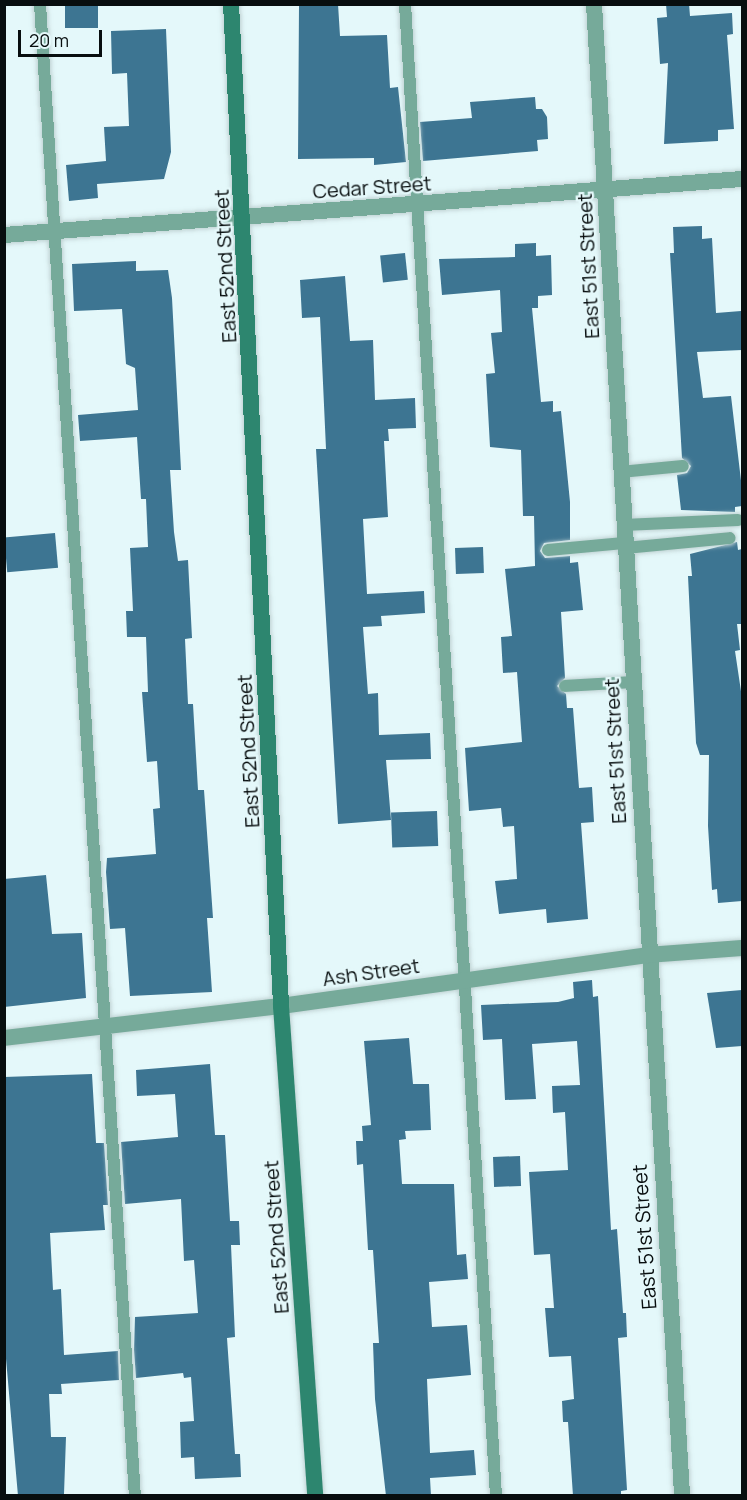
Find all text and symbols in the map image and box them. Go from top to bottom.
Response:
scale bar [21,18,105,56]
text: 20 m [29,28,69,52]
street label: Cedar Street [312,171,432,203]
street label: East 52nd Street [209,189,241,343]
street label: East 51st Street [572,193,604,339]
street label: East 52nd Street [232,674,264,828]
street label: East 51st Street [599,678,631,824]
street label: Ash Street [321,953,421,991]
street label: East 52nd Street [259,1159,293,1315]
street label: East 51st Street [627,1164,661,1310]

